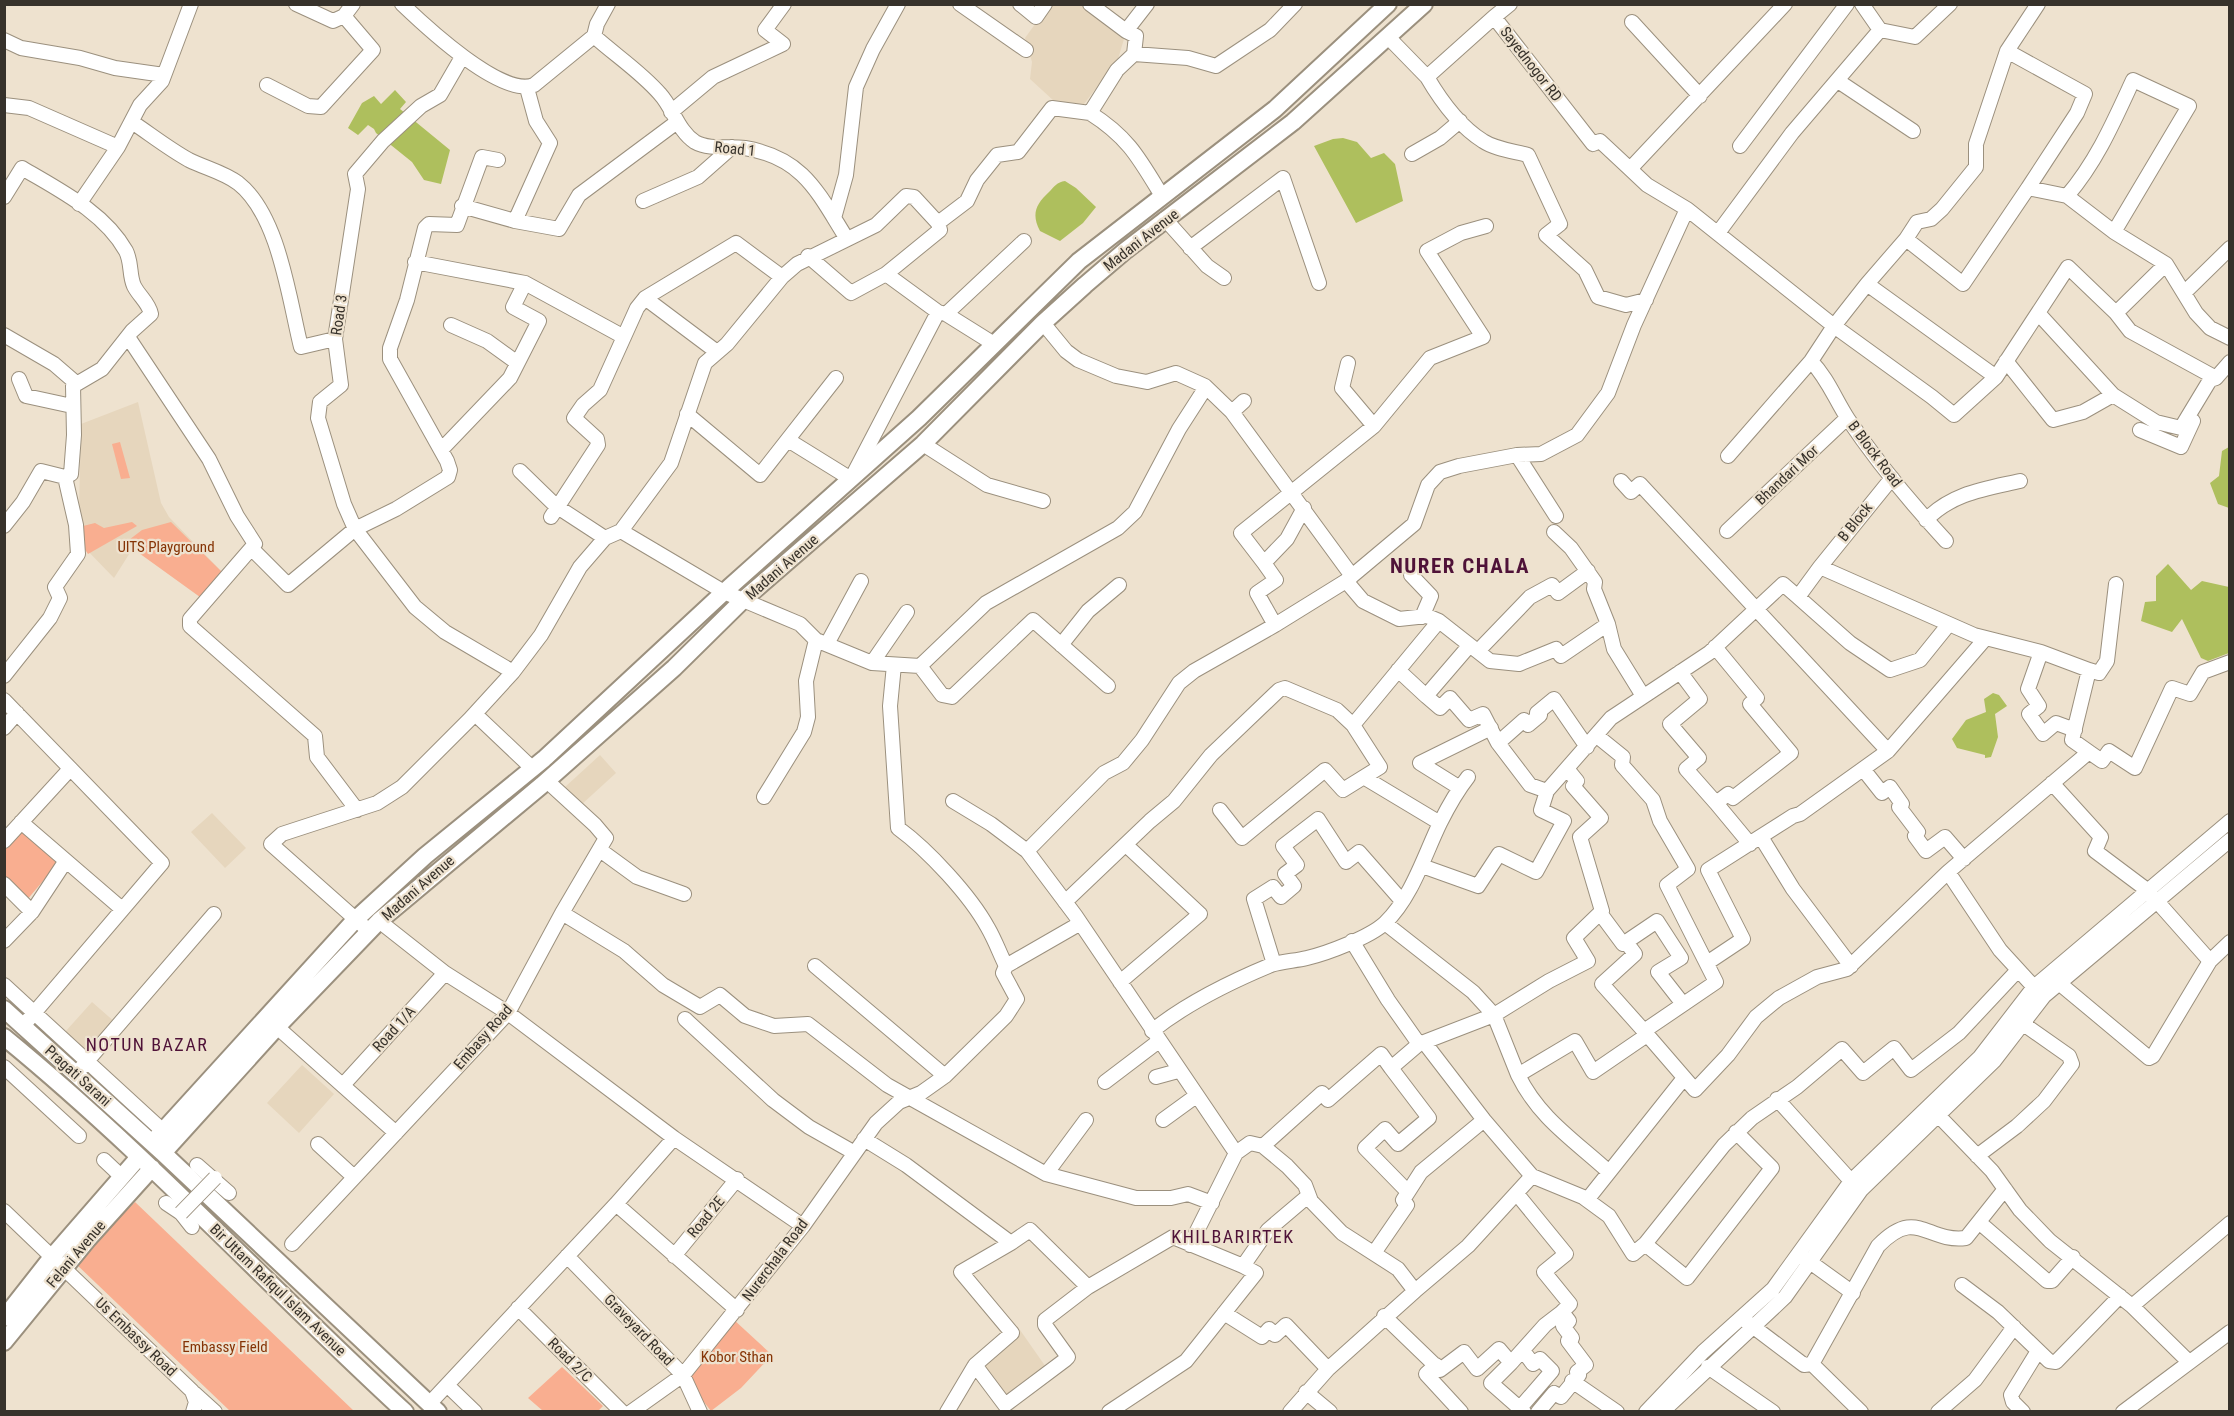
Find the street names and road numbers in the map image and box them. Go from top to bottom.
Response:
street label: Sayednogor RD [1496,23,1566,105]
street label: Road 1 [714,138,756,160]
street label: Madani Avenue [1100,205,1182,275]
street label: Road 3 [327,293,351,337]
street label: B Block Road [1844,417,1906,491]
street label: Bhandari Mor [1752,441,1822,509]
street label: B Block [1834,499,1876,545]
street label: Madani Avenue [742,531,822,603]
street label: Madani Avenue [378,852,458,924]
street label: Embasy Road [450,1001,516,1073]
street label: Road 1/A [369,1002,419,1056]
street label: Pragati Sarani [41,1042,115,1110]
street label: Road 2E [684,1193,728,1241]
street label: Nurerchala Road [738,1215,812,1305]
street label: Felani Avenue [43,1217,109,1291]
street label: Bir Uttam Rafiqul Islam Avenue [206,1220,350,1360]
street label: Graveyard Road [600,1291,678,1369]
street label: Us Embassy Road [92,1294,180,1380]
street label: Road 2/C [544,1334,596,1386]

